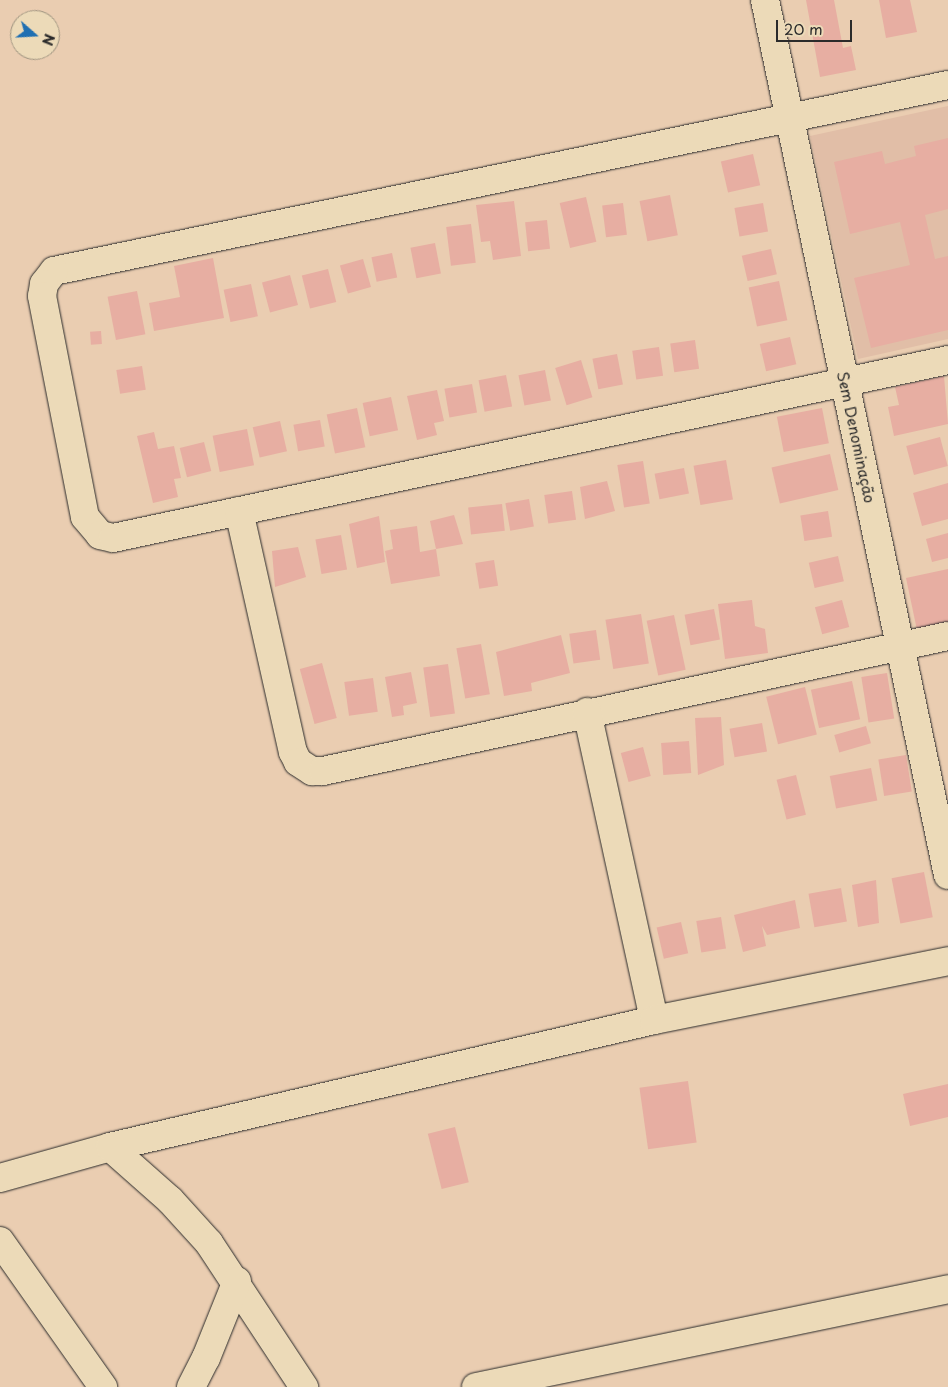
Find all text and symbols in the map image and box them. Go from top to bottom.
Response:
north arrow [10,10,60,60]
scale bar [778,10,854,42]
text: 20 m [784,17,823,40]
text: N [37,31,60,48]
street label: Sem Denominação [834,369,880,505]

